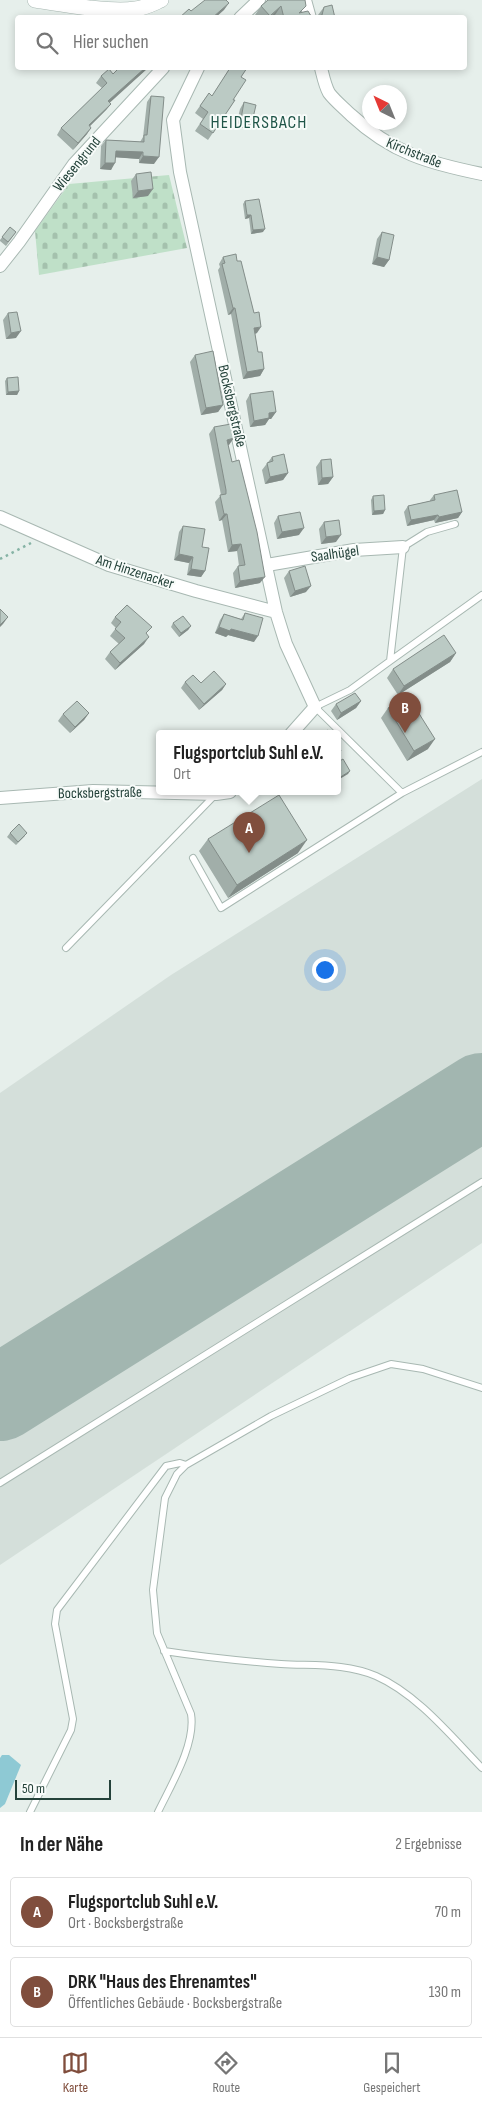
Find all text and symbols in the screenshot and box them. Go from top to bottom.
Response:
search box [15,15,467,70]
icon: search [33,29,61,57]
text: Hier suchen [73,31,149,54]
north arrow [362,85,407,130]
district label: HEIDERSBACH [211,112,307,133]
street label: Wiesengrund [49,133,105,195]
street label: Kirchstraße [383,133,445,173]
street label: Bocksbergstraße [213,363,251,449]
street label: Saalhügel [310,541,360,567]
street label: Am Hinzenacker [93,550,177,594]
pin: B [389,692,421,733]
popup [156,730,341,795]
text: Flugsportclub Suhl e.V. [173,742,324,765]
text: Ort [173,765,191,784]
street label: Bocksbergstraße [58,783,142,803]
pin: A [233,812,265,853]
your location [312,957,338,983]
scale bar [15,1777,111,1800]
text: 50 m [22,1780,45,1797]
text: In der Nähe [20,1832,103,1857]
text: 2 Ergebnisse [395,1835,462,1854]
text: Flugsportclub Suhl e.V. [68,1891,218,1914]
text: A [33,1903,41,1922]
text: 70 m [435,1903,461,1922]
text: Ort · Bocksbergstraße [68,1914,184,1933]
text: DRK "Haus des Ehrenamtes" [68,1971,257,1994]
text: B [33,1983,41,2002]
text: 130 m [429,1983,461,2002]
text: Öffentliches Gebäude · Bocksbergstraße [68,1994,282,2013]
tab: Karte [61,2049,89,2096]
tab: Route [212,2049,240,2096]
tab: Gespeichert [363,2049,421,2096]

